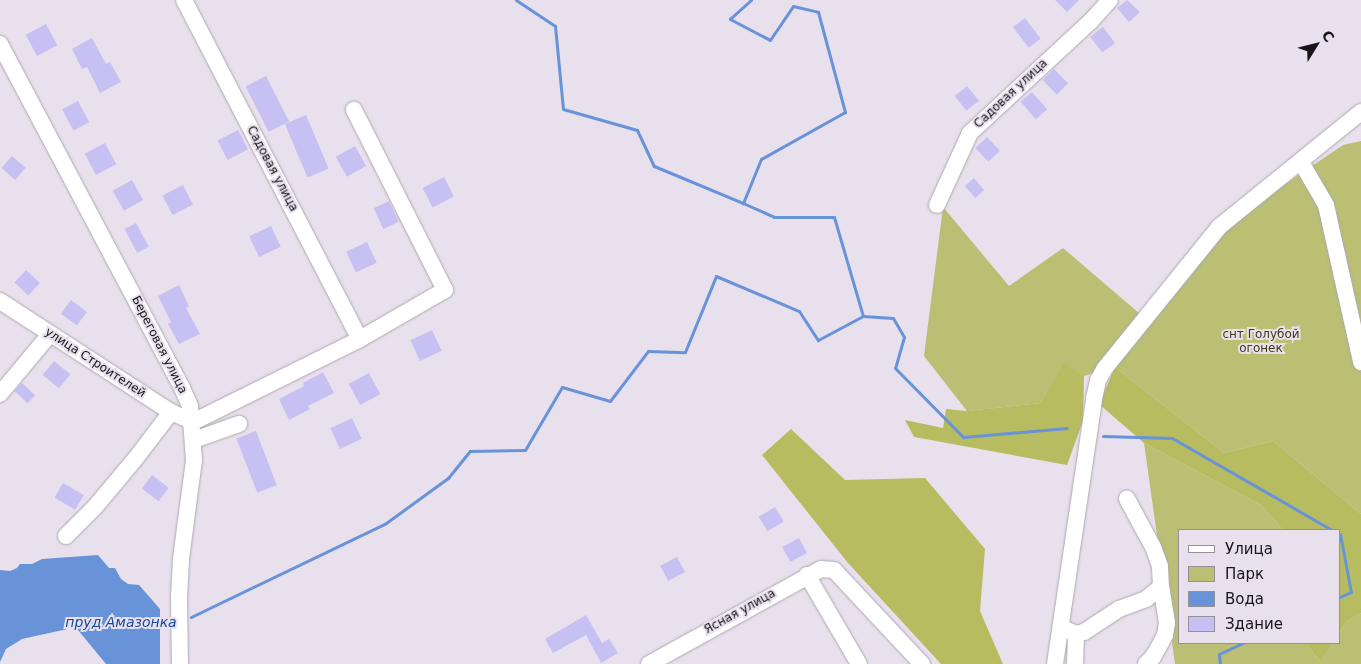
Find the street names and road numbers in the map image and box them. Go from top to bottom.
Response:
street label: Садовая улица [971,56,1051,132]
street label: Садовая улица [243,124,301,214]
street label: Береговая улица [128,294,190,396]
street label: улица Строителей [42,325,148,401]
street label: Ясная улица [702,586,778,638]

